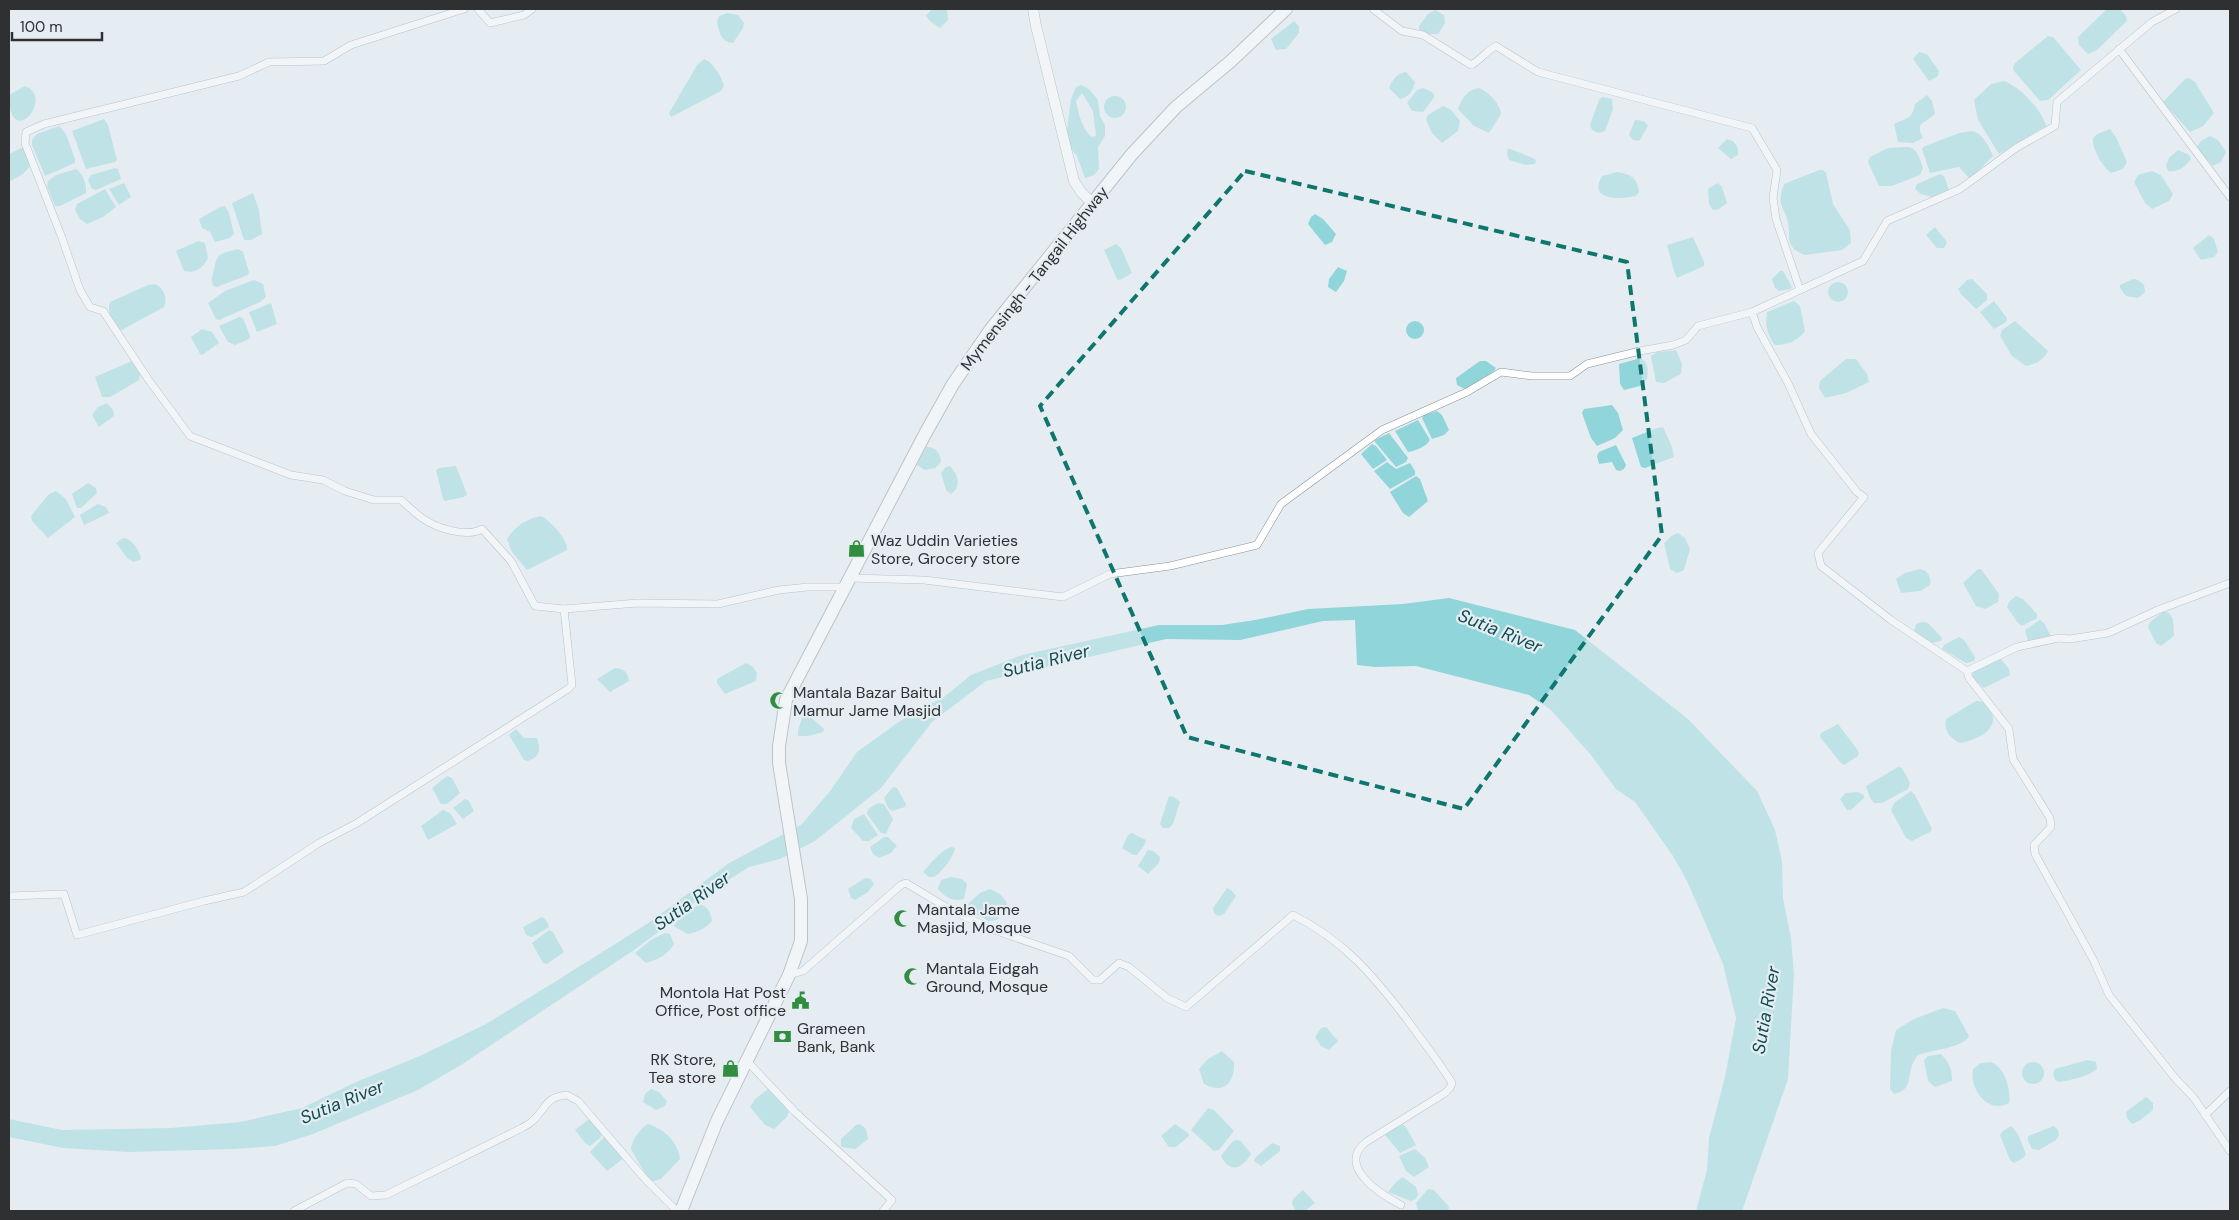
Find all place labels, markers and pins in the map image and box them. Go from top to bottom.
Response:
place label: Waz Uddin Varieties Store, Grocery store [871,530,1020,569]
shop icon: Waz Uddin Varieties Store, Grocery store [847,539,867,559]
place label: Mantala Bazar Baitul Mamur Jame Masjid [793,682,942,721]
mosque icon: Mantala Bazar Baitul Mamur Jame Masjid [769,691,789,711]
place label: Mantala Jame Masjid, Mosque [917,899,1031,938]
mosque icon: Mantala Jame Masjid, Mosque [893,908,913,928]
place label: Mantala Eidgah Ground, Mosque [926,958,1048,997]
mosque icon: Mantala Eidgah Ground, Mosque [902,967,922,987]
place label: Montola Hat Post Office, Post office [655,982,786,1021]
public building icon: Montola Hat Post Office, Post office [790,991,810,1011]
place label: Grameen Bank, Bank [797,1018,875,1057]
bank icon: Grameen Bank, Bank [773,1027,793,1047]
place label: RK Store, Tea store [648,1049,716,1088]
shop icon: RK Store, Tea store [720,1058,740,1078]

